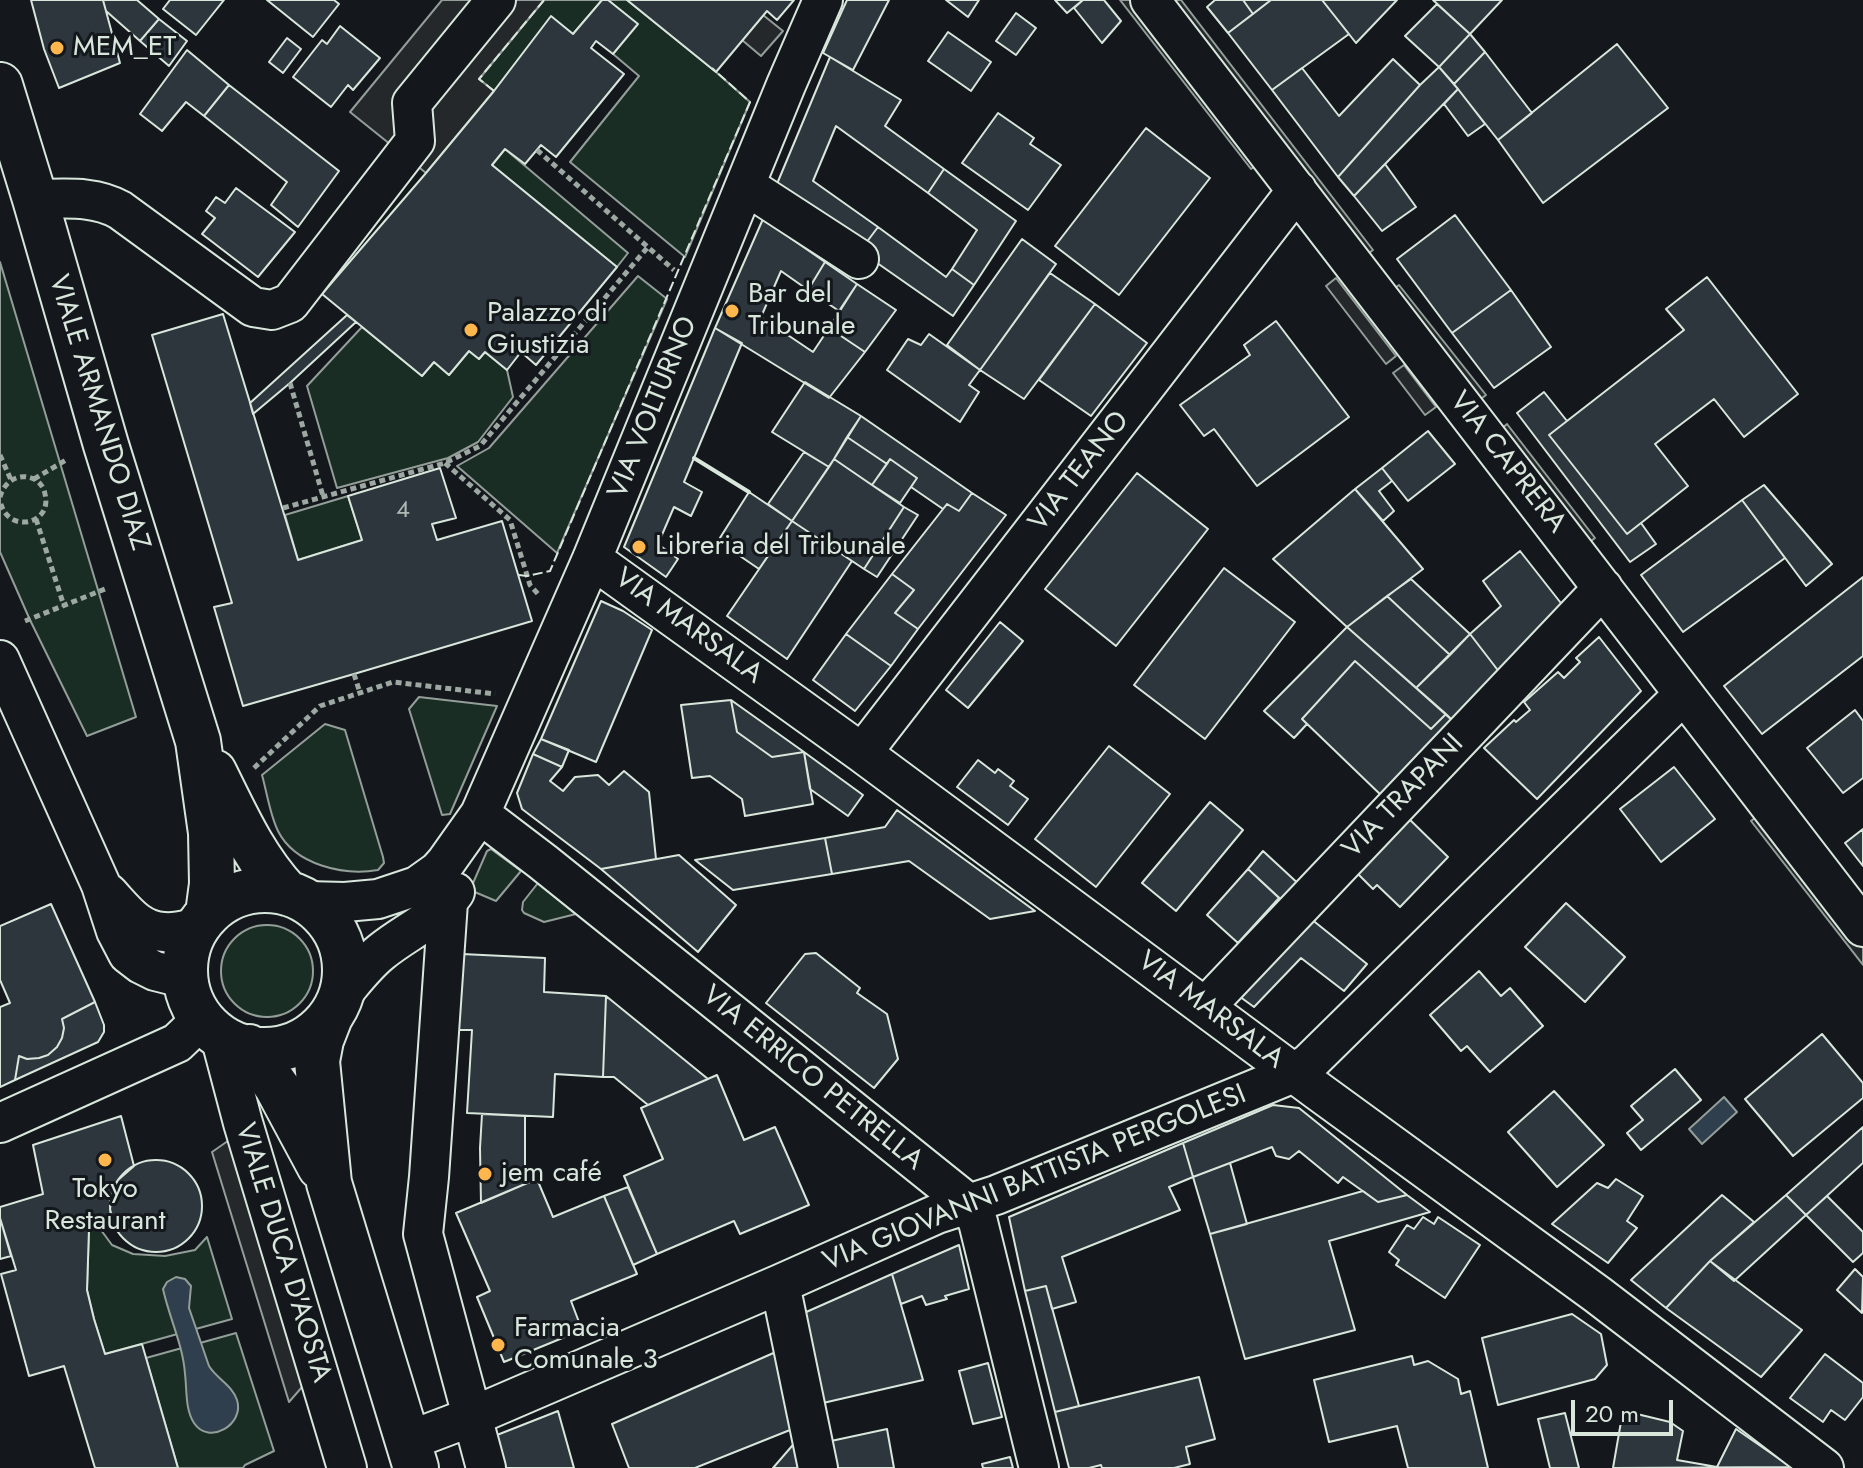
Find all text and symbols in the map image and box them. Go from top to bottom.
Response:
place label: MEM_ET [73,31,176,65]
marker: MEM_ET [48,39,66,57]
street label: VIALE ARMANDO DIAZ [40,271,156,555]
place label: Bar del Tribunale [748,278,855,344]
place label: Palazzo di Giustizia [487,297,608,363]
marker: Bar del Tribunale [723,302,741,320]
street label: VIA VOLTURNO [602,312,706,504]
marker: Palazzo di Giustizia [462,321,480,339]
street label: VIA CAPRERA [1441,386,1573,540]
street label: VIA TEANO [1023,405,1137,539]
house number: 4 [396,497,410,525]
place label: Libreria del Tribunale [655,530,906,564]
marker: Libreria del Tribunale [630,538,648,556]
street label: VIA MARSALA [607,562,769,692]
street label: VIA TRAPANI [1336,728,1472,866]
street label: VIA MARSALA [1130,945,1290,1077]
street label: VIA ERRICO PETRELLA [695,979,929,1179]
street label: VIA GIOVANNI BATTISTA PERGOLESI [819,1079,1251,1279]
street label: VIALE DUCA D'AOSTA [227,1119,337,1387]
marker: Tokyo Restaurant [96,1151,114,1169]
place label: jem café [501,1157,602,1191]
marker: jem café [476,1165,494,1183]
place label: Tokyo Restaurant [45,1173,165,1239]
place label: Farmacia Comunale 3 [514,1312,658,1378]
marker: Farmacia Comunale 3 [489,1336,507,1354]
scale bar [1575,1384,1677,1434]
text: 20 m [1585,1396,1639,1431]

